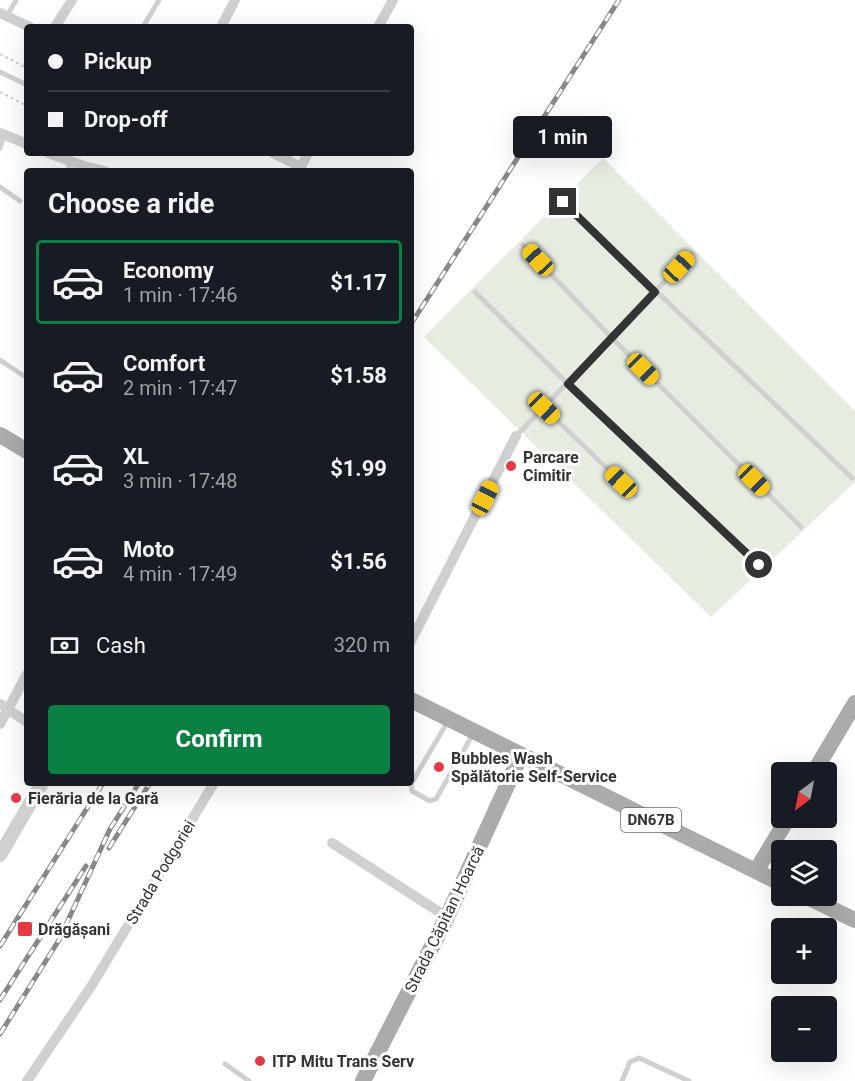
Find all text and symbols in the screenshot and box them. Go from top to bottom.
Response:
text: Pickup [84,49,152,74]
text: Drop-off [84,107,168,132]
callout: 1 min [514,115,612,157]
text: 1 min [537,125,588,149]
text: Choose a ride [48,188,214,220]
route end [549,188,576,215]
car [519,241,557,279]
car [660,248,698,286]
icon: car [51,255,105,309]
text: Economy [123,258,214,283]
text: $1.17 [330,270,387,295]
text: 1 min · 17:46 [123,283,238,307]
icon: car [51,348,105,402]
car [624,350,662,388]
text: Comfort [123,351,205,376]
text: $1.58 [330,363,387,388]
text: 2 min · 17:47 [123,376,238,400]
car [525,389,563,427]
icon: car [51,441,105,495]
text: XL [123,444,149,469]
place label: Parcare Cimitir [523,448,579,485]
text: $1.99 [330,456,387,481]
marker: Parcare Cimitir [504,459,518,473]
car [735,461,773,499]
car [602,463,640,501]
text: 3 min · 17:48 [123,469,238,493]
car [469,478,501,518]
icon: car [51,534,105,588]
text: Moto [123,537,174,562]
text: $1.56 [330,549,387,574]
route start [745,551,772,578]
text: 4 min · 17:49 [123,562,238,586]
icon: cash [48,629,81,662]
text: Cash [96,633,146,658]
text: 320 m [334,633,390,657]
button: Confirm [48,705,390,774]
place label: Bubbles Wash Spălătorie Self-Service [451,749,617,786]
marker: Bubbles Wash Spălătorie Self-Service [432,760,446,774]
north arrow [771,762,837,828]
map controls [771,762,837,1062]
place label: Fierăria de la Gară [28,789,159,808]
marker: Fierăria de la Gară [9,791,23,805]
road number: DN67B [621,808,681,832]
street label: Strada Podgoriei [122,817,199,928]
button: layers [771,840,837,906]
street label: Strada Căpitan Hoarcă [401,843,488,996]
button: + [771,918,837,984]
marker: Drăgășani [16,920,34,938]
place label: Drăgășani [38,920,110,939]
button: − [771,996,837,1062]
place label: ITP Mitu Trans Serv [272,1052,414,1071]
marker: ITP Mitu Trans Serv [253,1054,267,1068]

